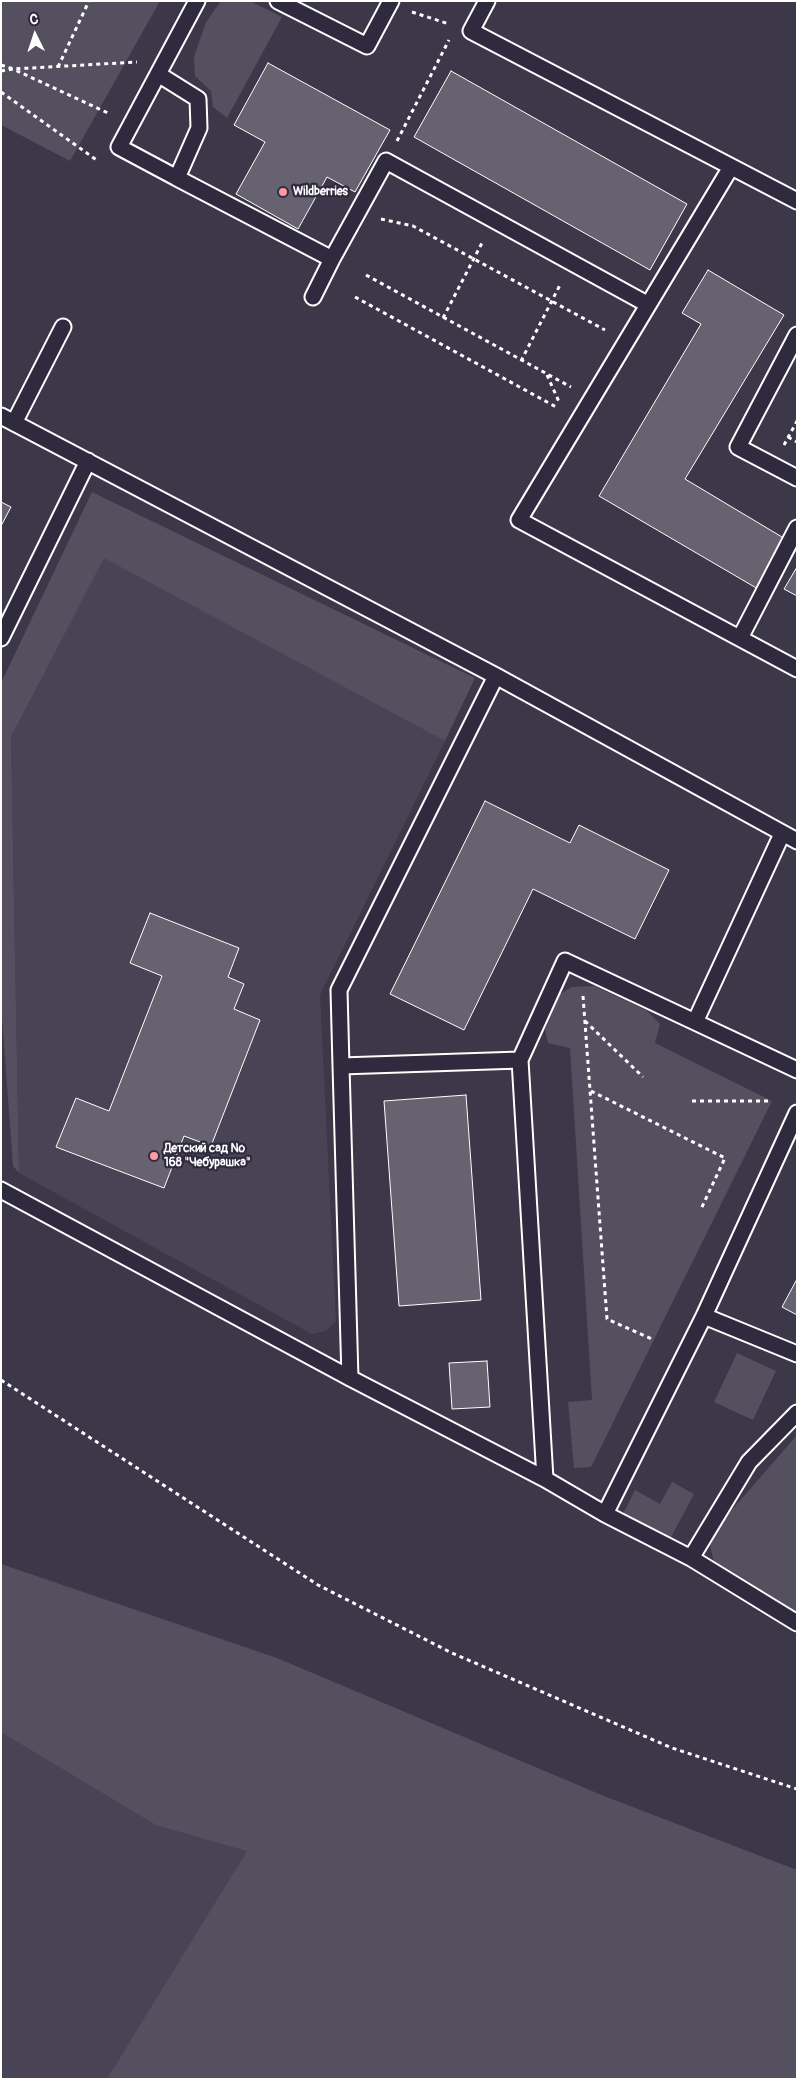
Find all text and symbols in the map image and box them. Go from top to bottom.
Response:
north arrow [10,10,60,60]
text: С [29,11,39,28]
place label: Wildberries [293,185,348,199]
marker: Wildberries [277,186,289,198]
place label: Детский сад № 168 "Чебурашка" [164,1142,251,1170]
marker: Детский сад № 168 "Чебурашка" [148,1150,160,1162]

